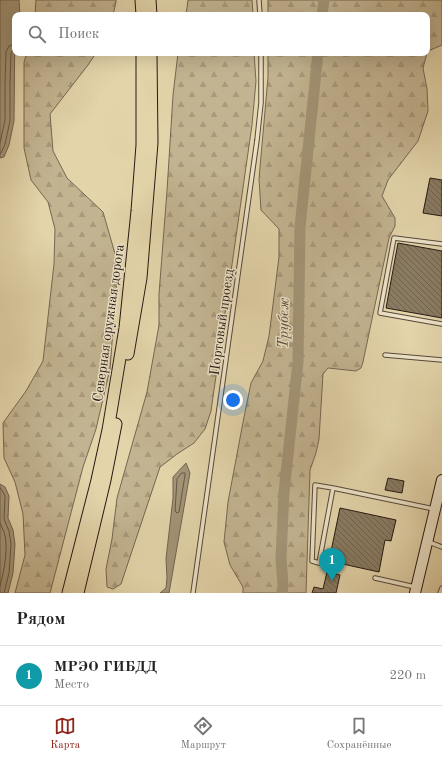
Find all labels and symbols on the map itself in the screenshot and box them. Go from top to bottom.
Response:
street label: Северная оружная дорога [91,243,127,403]
street label: Портовый проезд [208,268,236,376]
water label: Трубеж [276,298,292,348]
your location [223,390,243,410]
pin: 1 [319,548,345,581]

